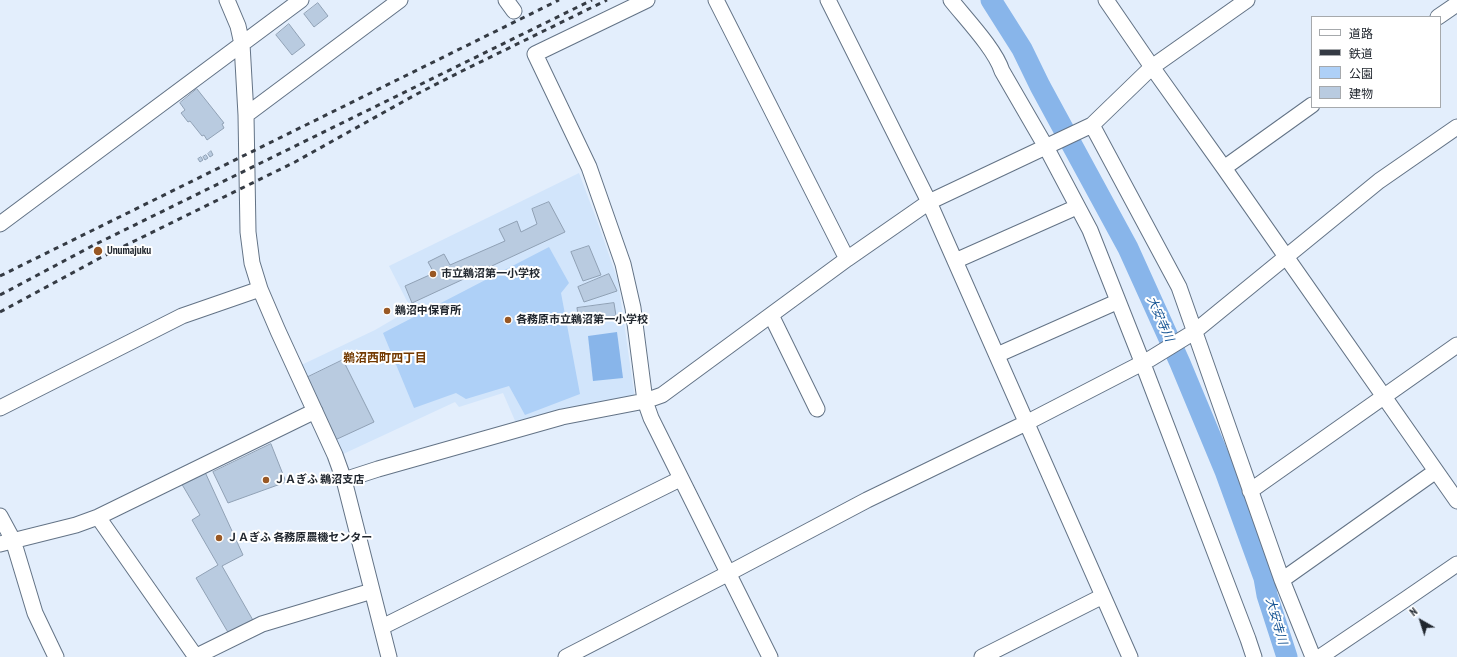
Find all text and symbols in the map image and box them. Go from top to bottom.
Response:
legend [1311,16,1441,108]
text: 道路 [1349,26,1373,41]
text: 鉄道 [1349,46,1373,61]
text: 公園 [1349,66,1373,81]
text: 建物 [1349,86,1373,101]
place label: Unumajuku [107,244,151,258]
marker: Unumajuku [92,245,104,257]
place label: 市立鵜沼第一小学校 [441,267,540,281]
marker: 市立鵜沼第一小学校 [428,269,438,279]
water label: 大安寺川 [1144,294,1176,344]
place label: 鵜沼中保育所 [395,304,461,318]
marker: 鵜沼中保育所 [382,306,392,316]
place label: 各務原市立鵜沼第一小学校 [516,313,648,327]
marker: 各務原市立鵜沼第一小学校 [503,315,513,325]
district label: 鵜沼西町四丁目 [343,352,427,366]
place label: ＪＡぎふ 鵜沼支店 [274,473,364,487]
marker: ＪＡぎふ 鵜沼支店 [261,475,271,485]
place label: ＪＡぎふ 各務原農機センター [227,531,372,545]
marker: ＪＡぎふ 各務原農機センター [214,533,224,543]
water label: 大安寺川 [1262,596,1290,646]
north arrow [1401,601,1441,641]
text: N [1407,604,1420,619]

